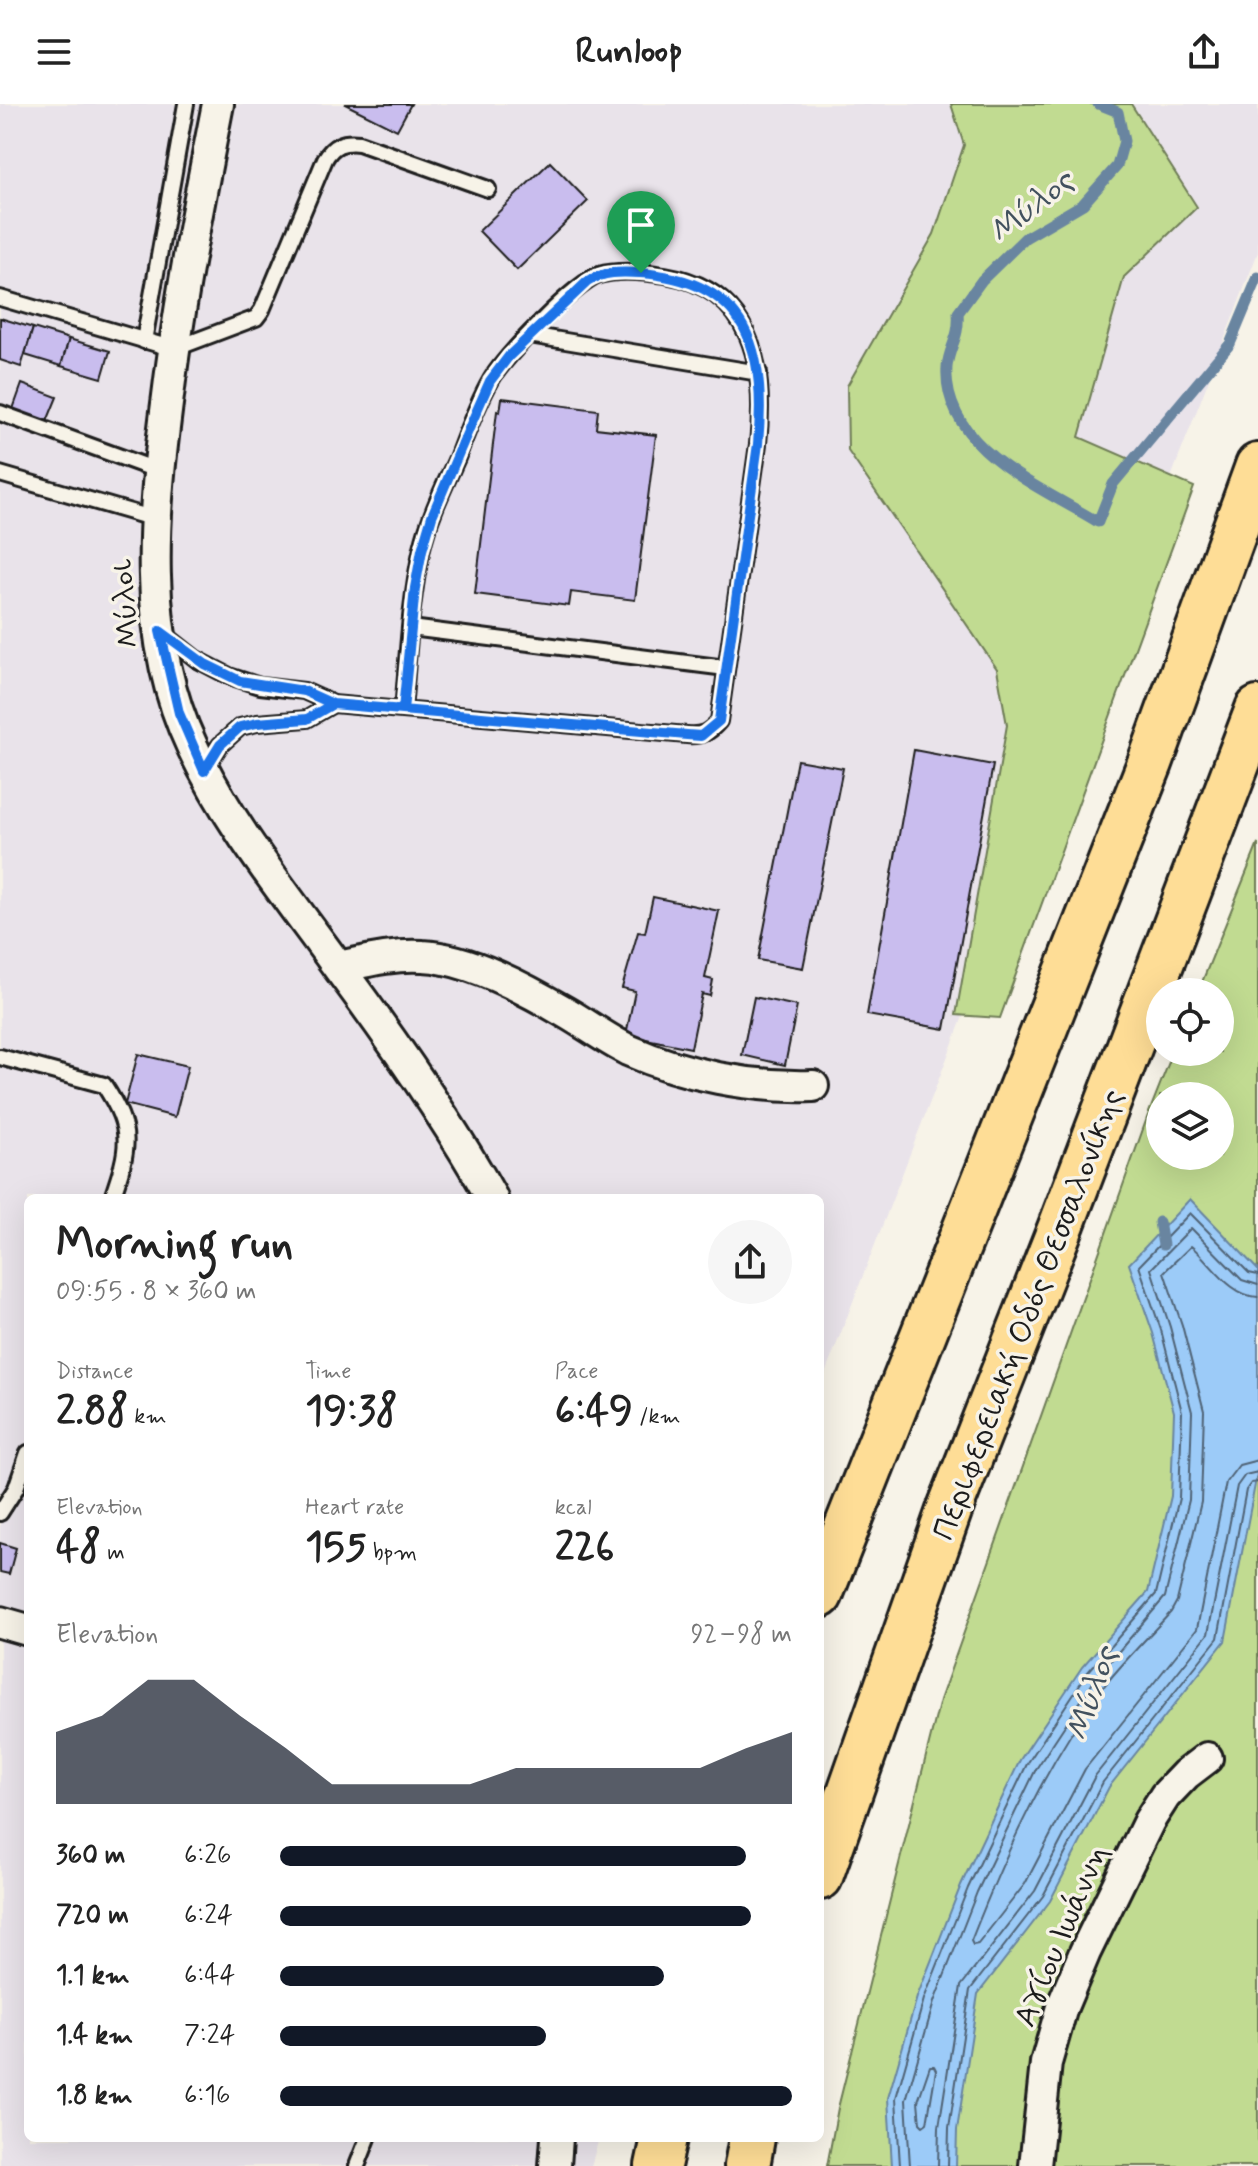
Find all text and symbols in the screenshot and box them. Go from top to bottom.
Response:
text: Runloop [575,29,683,76]
icon: menu [32,30,76,74]
icon: share [1182,30,1226,74]
water label: Μύλος [979,158,1085,255]
pin [607,191,675,273]
icon: arrive [619,203,663,247]
street label: Μύλοι [101,557,151,650]
map controls [1146,978,1234,1170]
button: locate [1146,978,1234,1066]
button: layers [1146,1082,1234,1170]
street label: Περιφερειακή Οδός Θεσσαλονίκης [923,1083,1134,1546]
text: Morning run [56,1216,293,1274]
button: share [708,1220,792,1304]
text: 09:55 · 8 × 360 m [56,1275,257,1309]
text: Distance [56,1358,133,1386]
text: Time [305,1358,351,1386]
text: Pace [555,1358,598,1386]
text: 2.88 [56,1386,128,1438]
text: 19:38 [305,1386,398,1438]
text: 6:49 [555,1386,633,1438]
text: km [128,1403,166,1431]
text: /km [633,1403,681,1431]
text: Elevation [56,1494,143,1522]
text: Heart rate [305,1494,404,1522]
text: kcal [555,1494,592,1522]
text: 48 [56,1522,101,1574]
text: 155 [305,1522,367,1574]
text: 226 [555,1522,614,1574]
text: m [101,1539,125,1567]
text: bpm [367,1539,417,1567]
text: Elevation [56,1618,158,1652]
text: 92–98 m [691,1618,792,1652]
water label: Μύλος [1055,1639,1130,1747]
street label: Αγίου Ιωάννη [1005,1838,1119,2033]
text: 360 m [56,1839,125,1873]
text: 6:26 [184,1839,231,1873]
text: 720 m [56,1899,129,1933]
text: 6:24 [184,1899,233,1933]
text: 1.1 km [56,1959,130,1993]
text: 6:44 [184,1959,235,1993]
text: 1.4 km [56,2019,133,2053]
text: 7:24 [184,2019,235,2053]
text: 1.8 km [56,2079,133,2113]
text: 6:16 [184,2079,230,2113]

